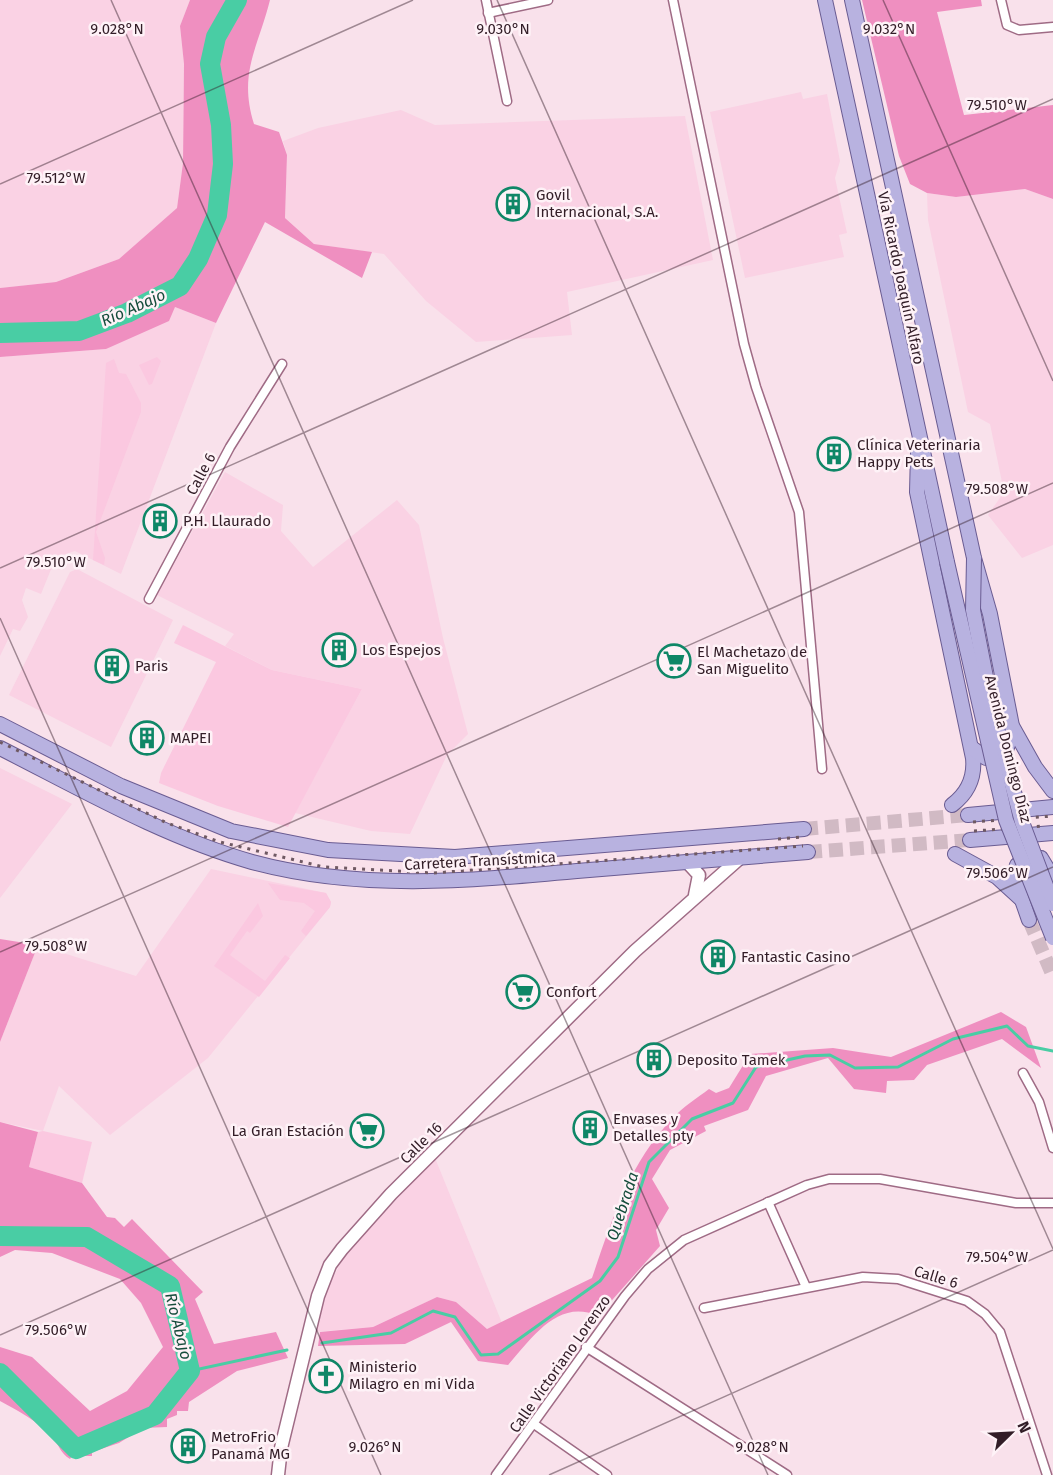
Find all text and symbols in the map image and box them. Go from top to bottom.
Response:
text: 9.028°N [90,20,144,38]
text: 9.030°N [476,20,530,38]
text: 9.032°N [863,20,915,38]
text: 79.510°W [967,96,1028,114]
text: 79.512°W [27,169,86,187]
building icon: Govil Internacional, S.A. [495,186,531,222]
place label: Govil Internacional, S.A. [536,186,658,221]
street label: Vía Ricardo Joaquín Alfaro [874,190,928,366]
water label: Río Abajo [98,285,168,330]
building icon: Clínica Veterinaria Happy Pets [816,436,852,472]
place label: Clínica Veterinaria Happy Pets [857,436,981,471]
street label: Calle 6 [182,450,220,498]
text: 79.508°W [966,480,1029,498]
building icon: P.H. Llaurado [142,503,178,539]
place label: P.H. Llaurado [183,512,271,530]
text: 79.510°W [26,553,87,571]
building icon: Los Espejos [321,632,357,668]
place label: Los Espejos [362,641,441,659]
supermarket icon: El Machetazo de San Miguelito [656,643,692,679]
place label: El Machetazo de San Miguelito [697,643,807,678]
building icon: Paris [94,648,130,684]
place label: Paris [135,657,168,675]
street label: Avenida Domingo Díaz [981,673,1035,825]
building icon: MAPEI [129,720,165,756]
place label: MAPEI [170,729,211,747]
street label: Carretera Transístmica [404,848,556,874]
text: 79.506°W [966,864,1029,882]
text: 79.508°W [25,937,88,955]
building icon: Fantastic Casino [700,939,736,975]
place label: Fantastic Casino [741,948,851,966]
supermarket icon: Confort [505,974,541,1010]
place label: Confort [546,983,597,1001]
building icon: Deposito Tamek [636,1042,672,1078]
place label: Deposito Tamek [677,1051,786,1069]
building icon: Envases y Detalles pty [572,1110,608,1146]
place label: Envases y Detalles pty [613,1110,694,1145]
supermarket icon: La Gran Estación [349,1113,385,1149]
street label: Calle 16 [396,1118,446,1168]
place label: La Gran Estación [232,1122,344,1140]
water label: Quebrada [602,1170,642,1243]
text: 79.504°W [966,1248,1029,1266]
street label: Calle 6 [912,1262,960,1292]
water label: Río Abajo [161,1291,196,1362]
street label: Calle Victoriano Lorenzo [506,1292,614,1436]
text: 79.506°W [25,1321,88,1339]
church icon: Ministerio Milagro en mi Vida [308,1358,344,1394]
place label: Ministerio Milagro en mi Vida [349,1358,475,1393]
north arrow [981,1403,1041,1463]
text: N [1013,1418,1035,1436]
building icon: MetroFrio Panamá MG [170,1428,206,1464]
place label: MetroFrio Panamá MG [211,1428,290,1463]
text: 9.026°N [349,1438,401,1456]
text: 9.028°N [735,1438,789,1456]

